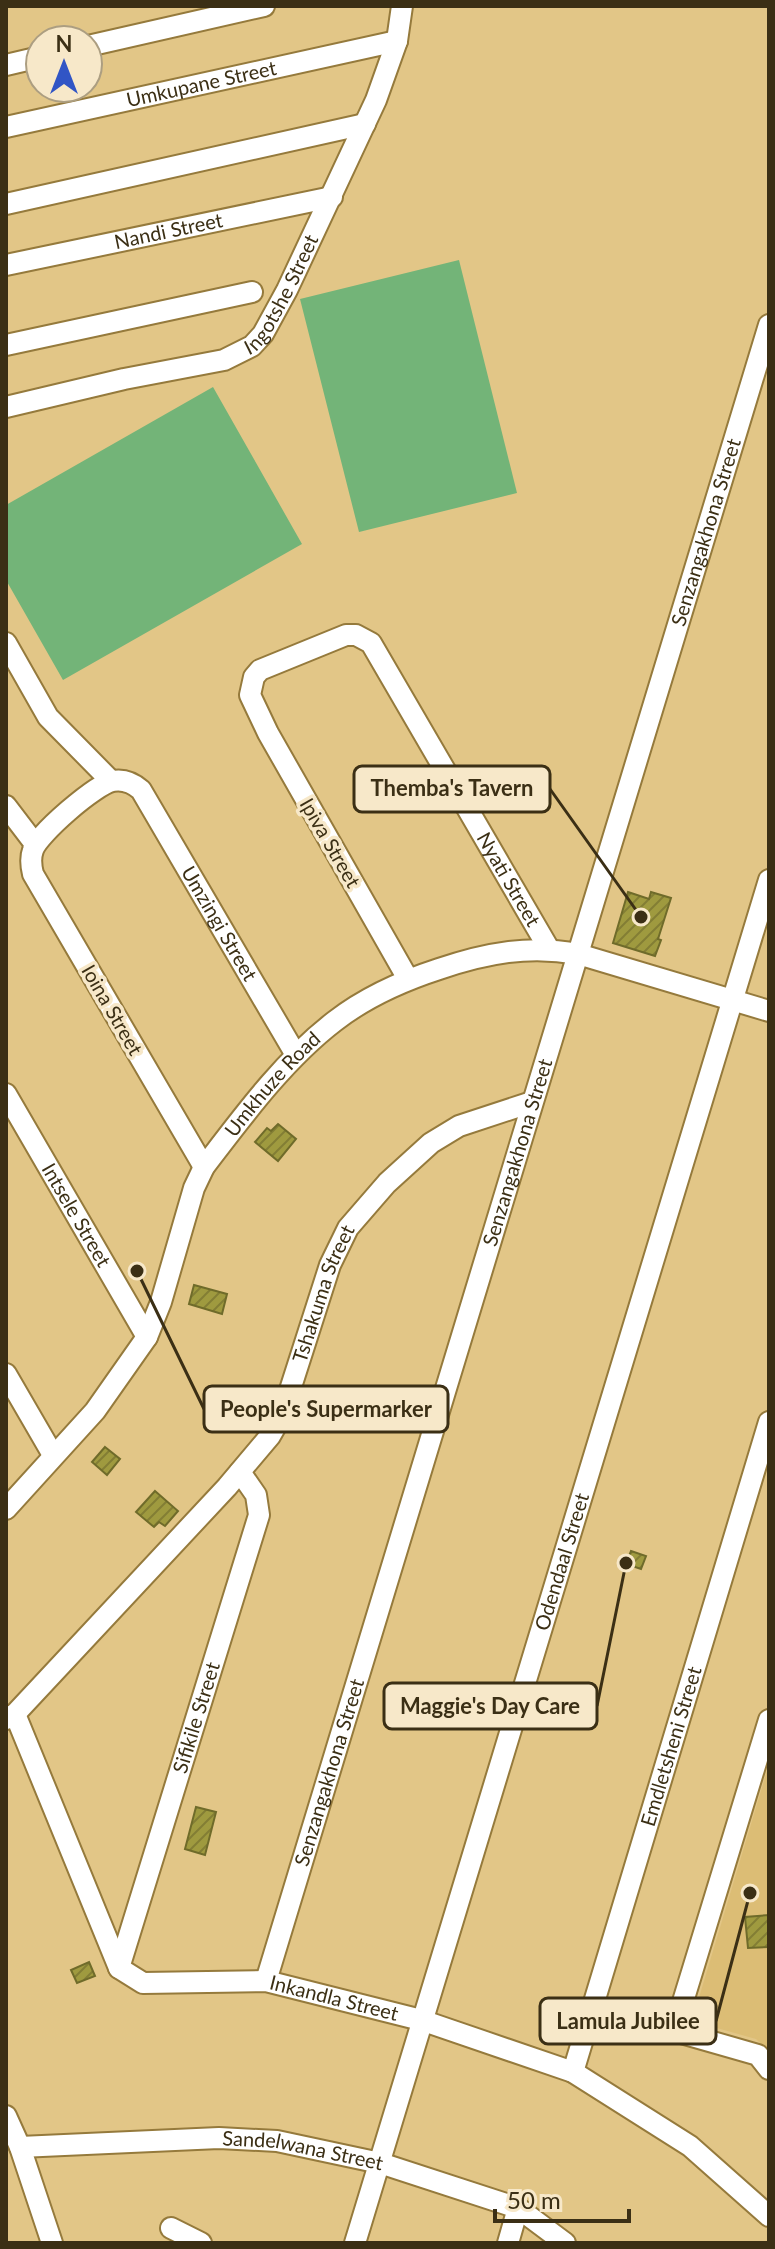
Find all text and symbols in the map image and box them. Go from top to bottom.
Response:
north arrow [24,24,104,104]
text: N [56,30,72,57]
street label: Umkupane Street [124,55,278,111]
street label: Nandi Street [112,207,225,253]
street label: Ingotshe Street [240,230,322,359]
street label: Senzangakhona Street [665,435,745,629]
callout: Themba's Tavern [354,766,550,812]
text: Themba's Tavern [371,774,533,801]
street label: Ipiva Street [296,794,366,891]
street label: Nyati Street [473,827,546,930]
street label: Umzingi Street [177,861,263,985]
street label: Ioina Street [77,960,148,1059]
street label: Umkhuze Road [219,1026,325,1141]
street label: Senzangakhona Street [477,1055,557,1249]
street label: Intsele Street [38,1158,117,1271]
street label: Tshakuma Street [287,1221,359,1365]
callout: People's Supermarker [204,1386,448,1432]
text: People's Supermarker [220,1395,433,1422]
street label: Odendaal Street [529,1490,593,1633]
street label: Sifikile Street [167,1659,224,1776]
street label: Emdletsheni Street [635,1663,706,1829]
street label: Senzangakhona Street [289,1675,368,1869]
callout: Maggie's Day Care [384,1683,597,1729]
text: Maggie's Day Care [400,1692,580,1719]
street label: Inkandla Street [268,1969,401,2025]
callout: Lamula Jubilee [540,1998,716,2044]
text: Lamula Jubilee [556,2007,700,2034]
street label: Sandelwana Street [222,2125,385,2174]
scale bar [495,2173,629,2223]
text: 50 m [507,2185,561,2214]

